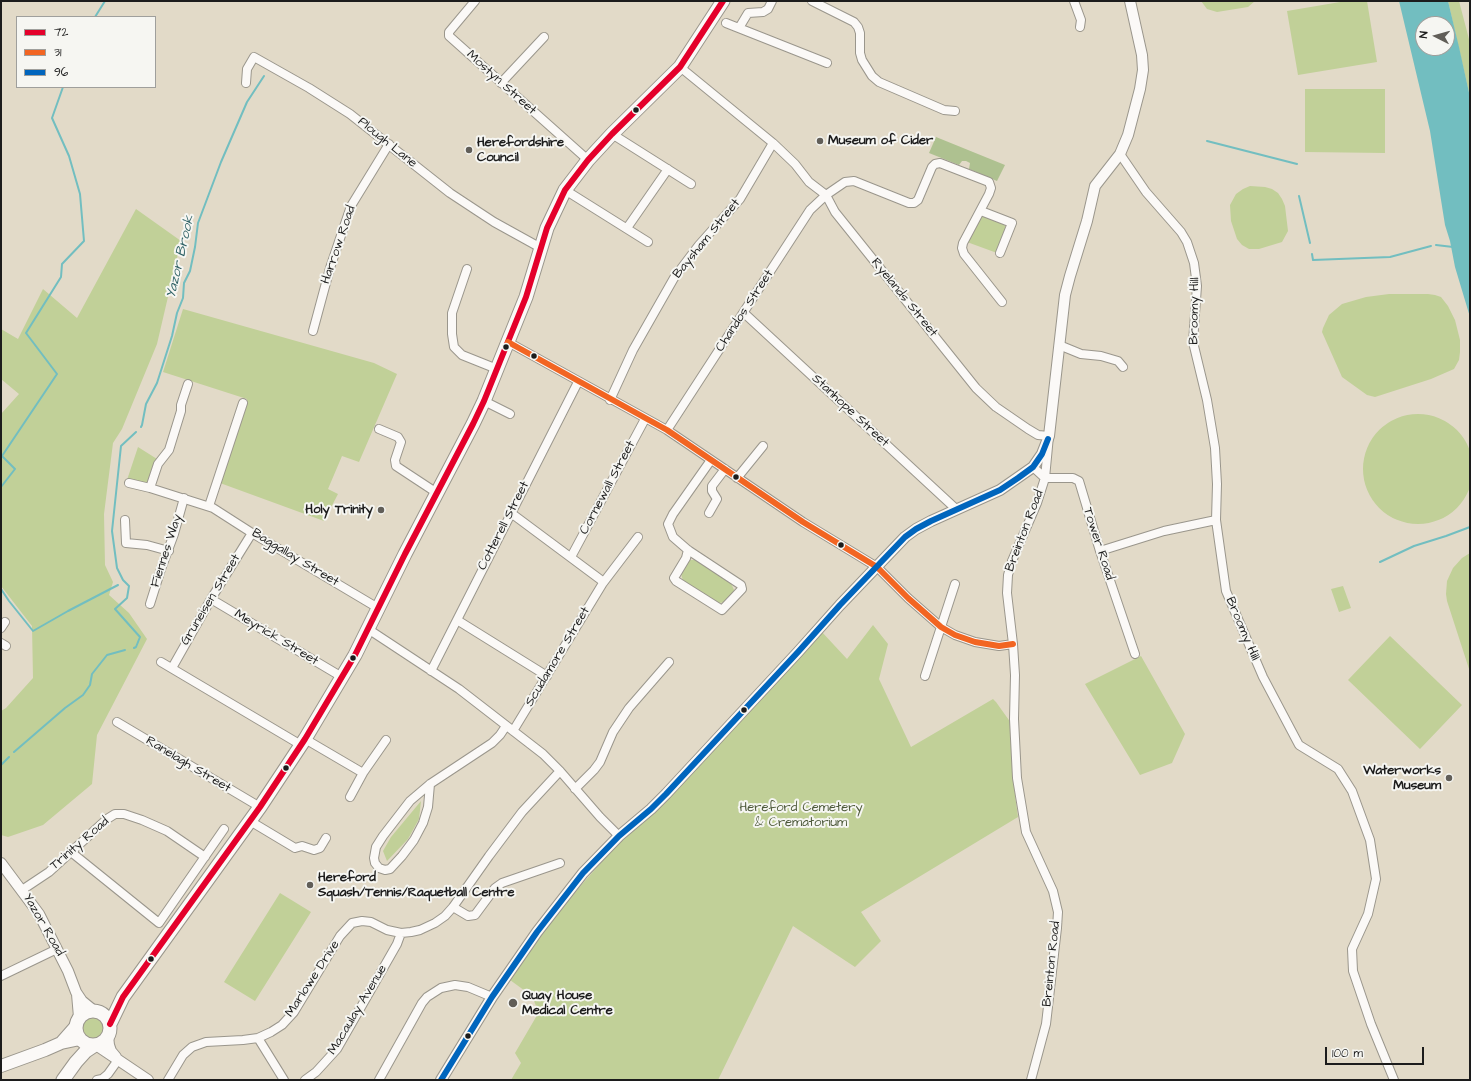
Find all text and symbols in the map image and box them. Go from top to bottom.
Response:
legend [16,16,156,88]
north arrow [1415,16,1455,56]
text: 72 [54,24,68,41]
text: N [1416,31,1431,39]
text: 31 [54,44,62,61]
street label: Mostyn Street [463,47,539,119]
text: 96 [54,64,68,81]
unlabelled marker [631,105,641,115]
street label: Plough Lane [354,114,420,172]
place label: Museum of Cider [828,133,933,149]
place label: Herefordshire Council [477,135,564,166]
marker: Museum of Cider [815,136,825,146]
marker: Herefordshire Council [464,145,474,155]
street label: Baysham Street [670,196,744,282]
street label: Harrow Road [318,204,360,286]
water label: Yazor Brook [163,214,199,300]
street label: Ryelands Street [867,255,941,341]
street label: Chandos Street [713,267,777,355]
street label: Broomy Hill [1187,277,1203,345]
unlabelled marker [501,342,511,352]
unlabelled marker [529,351,539,361]
street label: Stanhope Street [808,371,892,451]
street label: Cornewall Street [577,439,639,537]
unlabelled marker [731,472,741,482]
street label: Cotterell Street [475,479,533,573]
street label: Breinton Road [1002,488,1048,574]
place label: Holy Trinity [305,502,373,518]
marker: Holy Trinity [376,505,386,515]
street label: Tower Road [1079,506,1117,582]
street label: Fiennes Way [148,513,186,589]
street label: Baggallay Street [249,526,341,590]
unlabelled marker [836,540,846,550]
street label: Gruneisen Street [178,552,244,648]
street label: Broomy Hill [1222,595,1262,663]
street label: Scudamore Street [522,604,594,710]
street label: Meyrick Street [231,607,321,669]
unlabelled marker [348,653,358,663]
unlabelled marker [739,705,749,715]
street label: Ranelagh Street [143,733,233,797]
unlabelled marker [281,763,291,773]
place label: Waterworks Museum [1363,763,1441,794]
marker: Waterworks Museum [1444,773,1454,783]
park label: Hereford Cemetery & Crematorium [739,800,863,831]
street label: Trinity Road [47,814,113,874]
place label: Hereford Squash/Tennis/Raquetball Centre [318,870,515,901]
marker: Hereford Squash/Tennis/Raquetball Centre [305,880,315,890]
street label: Yazor Road [19,891,67,959]
street label: Breinton Road [1040,920,1064,1008]
street label: Marlowe Drive [282,938,344,1020]
unlabelled marker [146,954,156,964]
street label: Macaulay Avenue [325,962,391,1058]
place label: Quay House Medical Centre [522,988,613,1019]
marker: Quay House Medical Centre [507,997,519,1009]
unlabelled marker [463,1031,473,1041]
scale bar [1327,1039,1426,1065]
text: 100 m [1332,1045,1363,1062]

